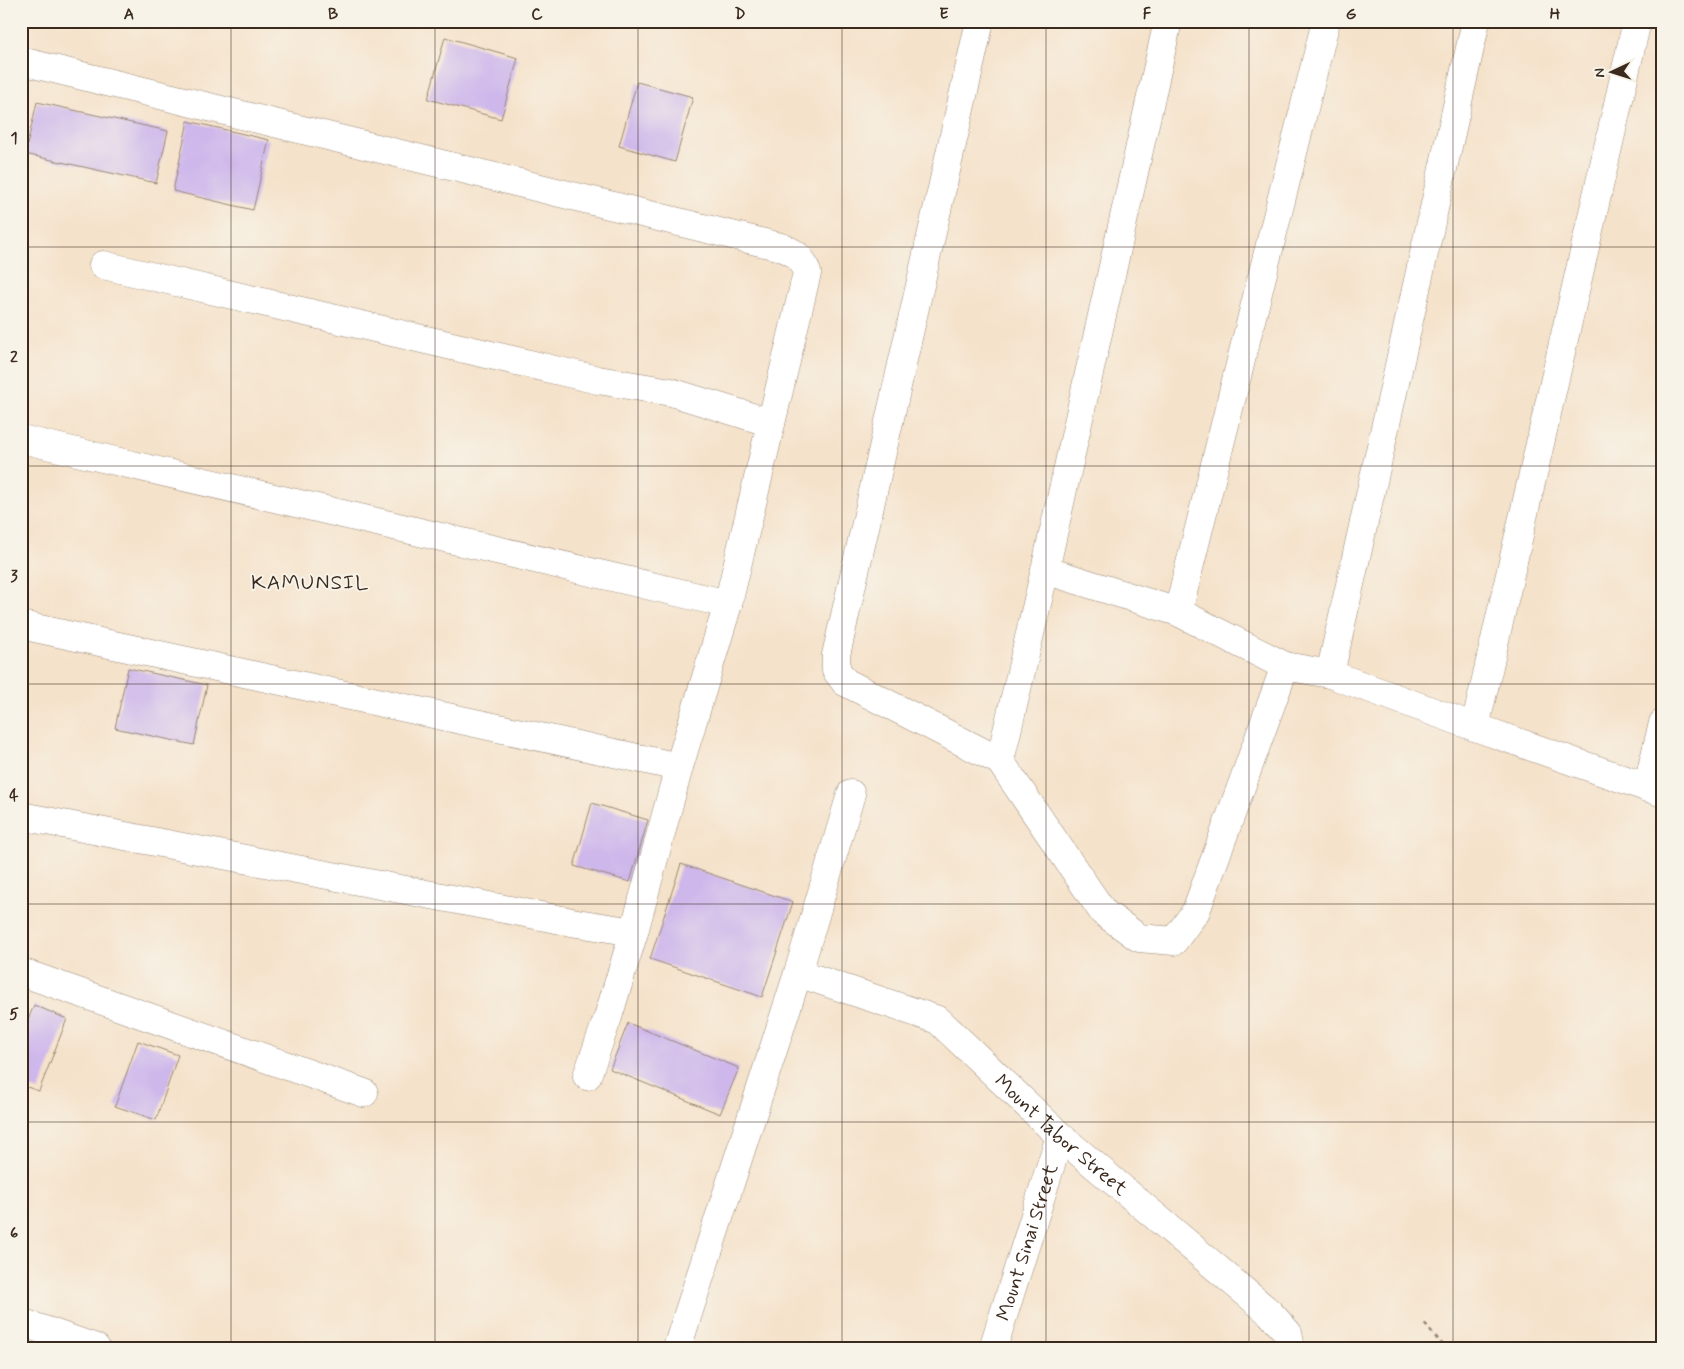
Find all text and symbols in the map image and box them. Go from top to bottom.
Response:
text: A [124,4,134,25]
text: B [328,4,338,25]
text: C [531,4,543,25]
text: D [734,4,746,25]
text: E [939,4,949,25]
text: F [1143,4,1152,25]
text: G [1346,4,1357,25]
text: H [1550,4,1561,25]
north arrow [1586,48,1636,98]
text: N [1591,68,1609,78]
text: 1 [10,128,18,149]
text: 2 [10,347,18,368]
text: 3 [10,566,18,587]
district label: KAMUNSIL [251,569,369,597]
text: 4 [9,785,19,806]
text: 5 [9,1004,19,1025]
street label: Mount Tabor Street [988,1069,1133,1203]
street label: Mount Sinai Street [990,1161,1065,1324]
text: 6 [10,1223,18,1244]

